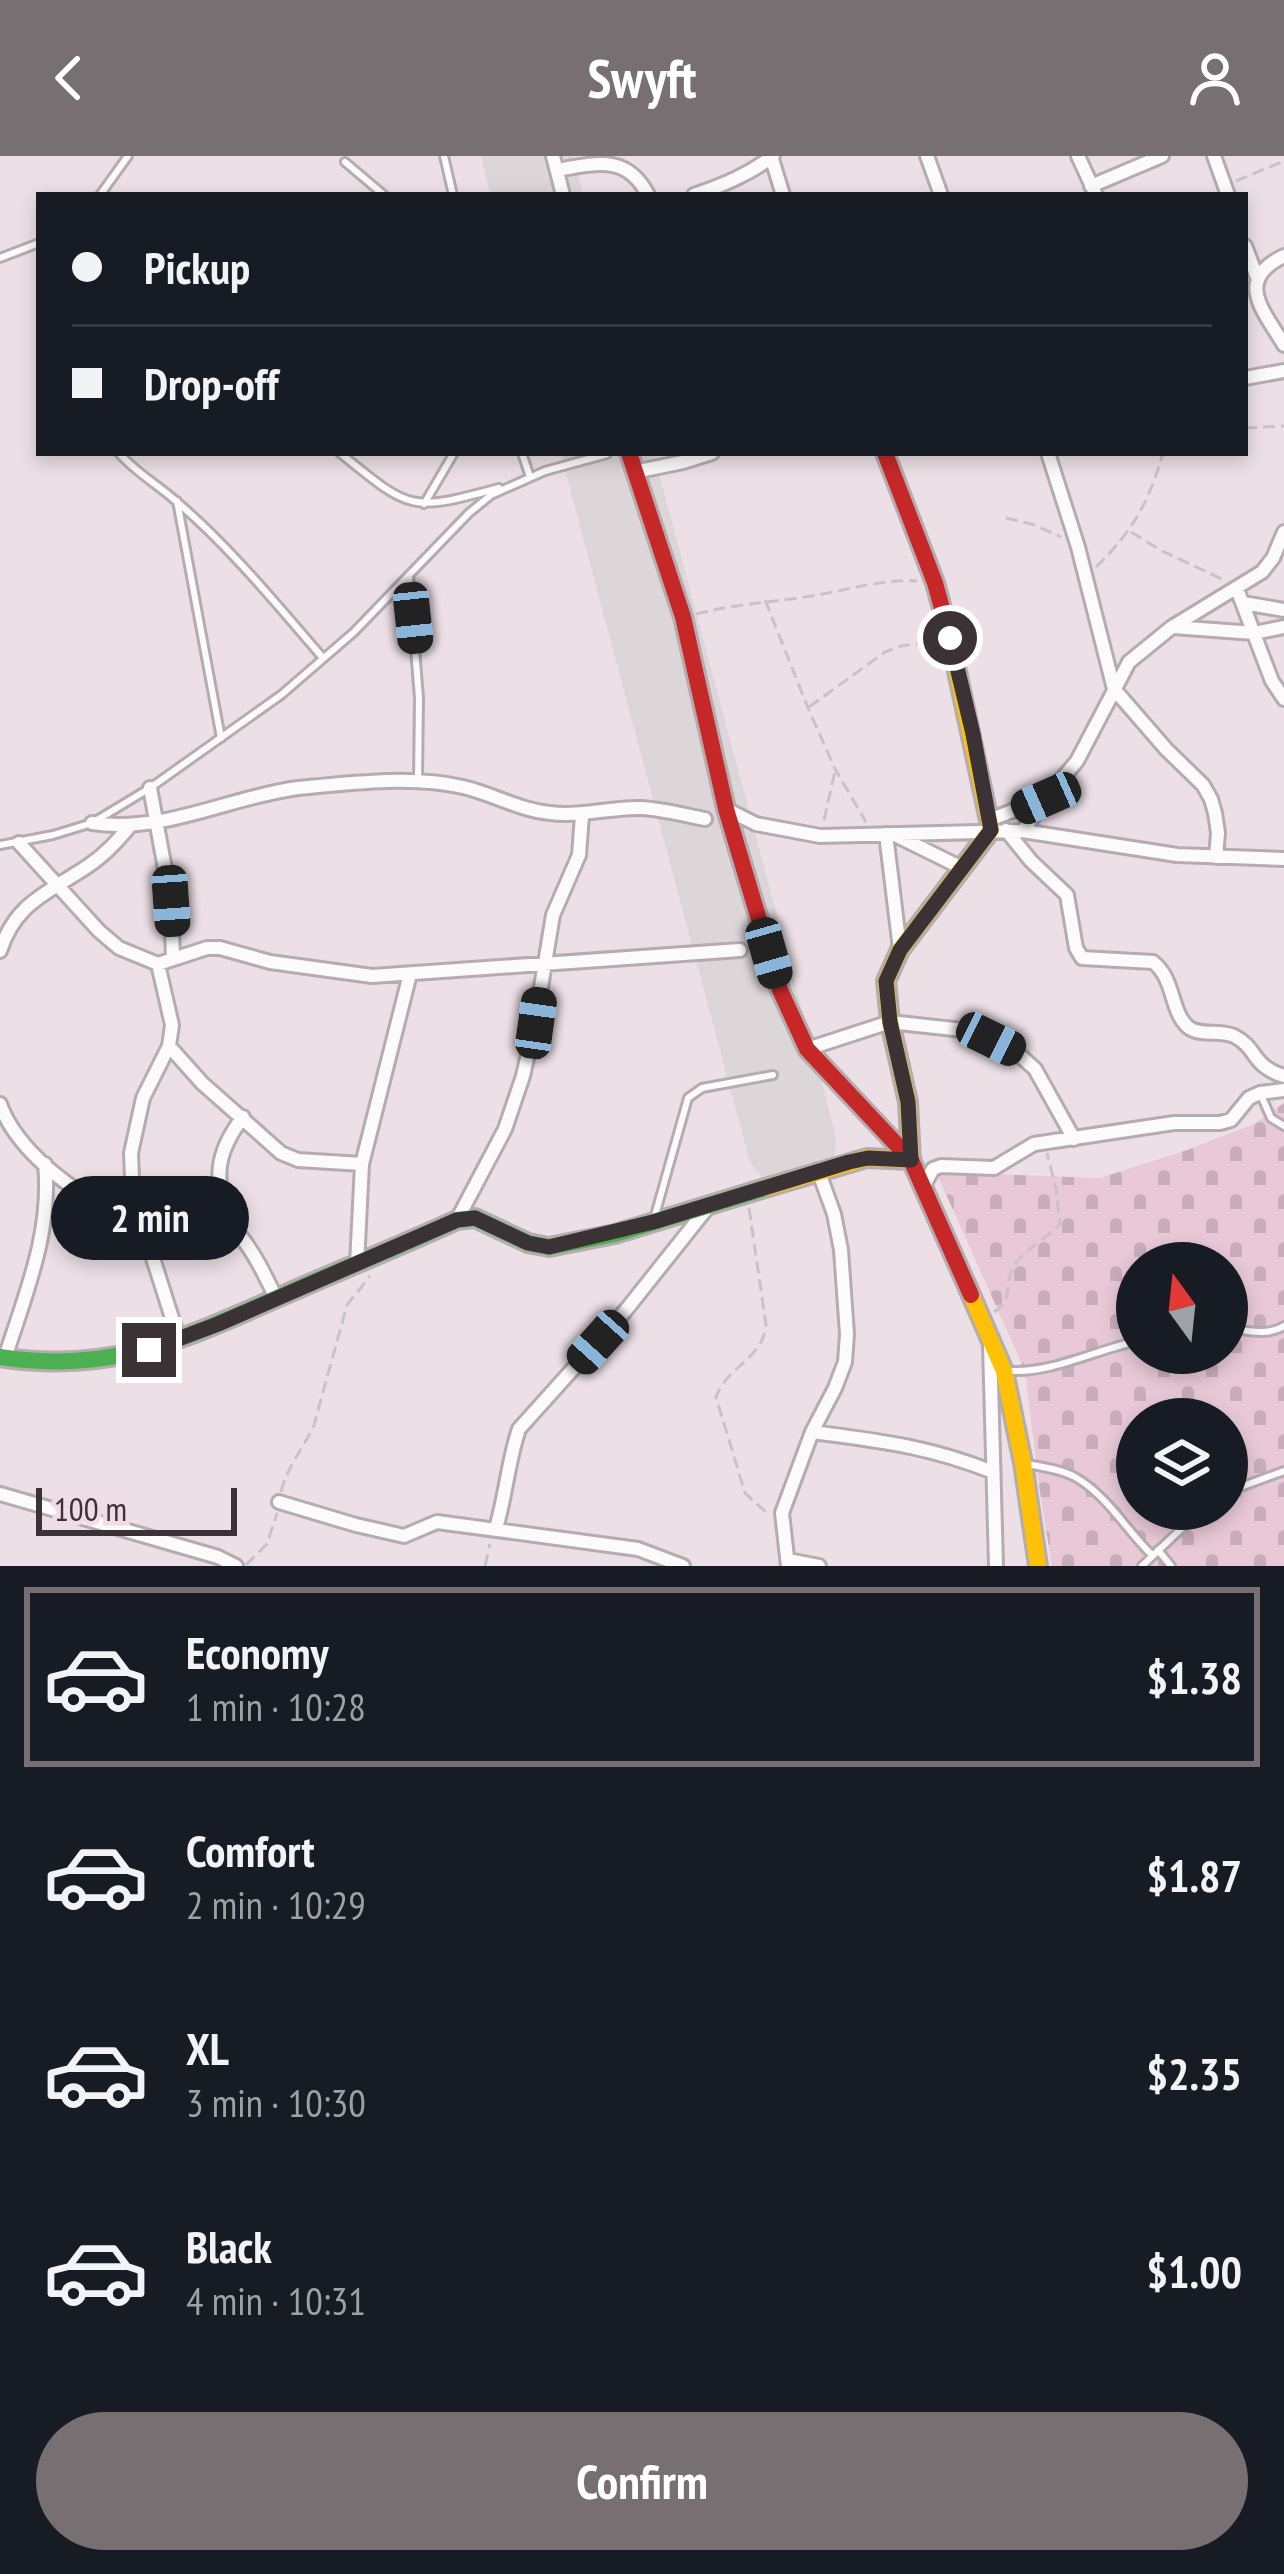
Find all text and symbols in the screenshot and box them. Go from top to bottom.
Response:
text: Swyft [587,43,697,113]
icon: back [36,45,102,111]
icon: person [1182,45,1248,111]
text: Pickup [144,238,250,296]
text: Drop-off [144,354,278,412]
car [391,580,435,656]
route start [923,611,977,665]
car [1006,767,1086,829]
car [151,864,191,938]
car [742,913,796,993]
car [513,985,559,1061]
car [951,1007,1031,1071]
callout: 2 min [50,1176,248,1260]
text: 2 min [111,1192,189,1243]
north arrow [1116,1242,1248,1374]
map controls [1116,1242,1248,1530]
car [561,1303,635,1381]
route end [122,1323,176,1377]
button: layers [1116,1398,1248,1530]
scale bar [36,1482,237,1535]
text: 100 m [54,1487,127,1530]
icon: car [42,1623,150,1731]
text: Economy [186,1623,329,1681]
text: $1.38 [1146,1648,1242,1706]
text: 1 min · 10:28 [186,1681,366,1732]
icon: car [42,1821,150,1929]
text: Comfort [186,1821,315,1879]
text: $1.87 [1146,1846,1242,1904]
text: 2 min · 10:29 [186,1879,366,1930]
icon: car [42,2019,150,2127]
text: XL [186,2019,229,2077]
text: $2.35 [1146,2044,1242,2102]
text: 3 min · 10:30 [186,2077,366,2128]
icon: car [42,2217,150,2325]
text: Black [186,2217,272,2275]
text: $1.00 [1146,2242,1242,2300]
text: 4 min · 10:31 [186,2275,366,2326]
button: Confirm [36,2412,1248,2550]

